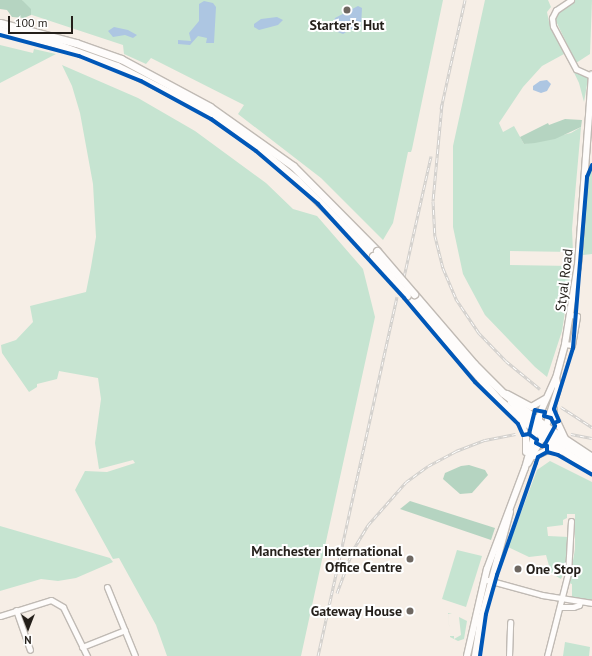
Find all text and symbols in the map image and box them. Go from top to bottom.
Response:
marker: Starter's Hut [342,5,352,15]
scale bar [10,8,75,34]
text: 100 m [15,15,48,30]
place label: Starter's Hut [310,17,384,33]
street label: Styal Road [552,248,576,312]
place label: Manchester International Office Centre [251,543,402,576]
marker: Manchester International Office Centre [405,554,415,564]
place label: One Stop [526,561,581,577]
marker: One Stop [513,564,523,574]
place label: Gateway House [310,603,402,619]
marker: Gateway House [405,606,415,616]
north arrow [8,608,48,648]
text: N [24,633,32,647]

